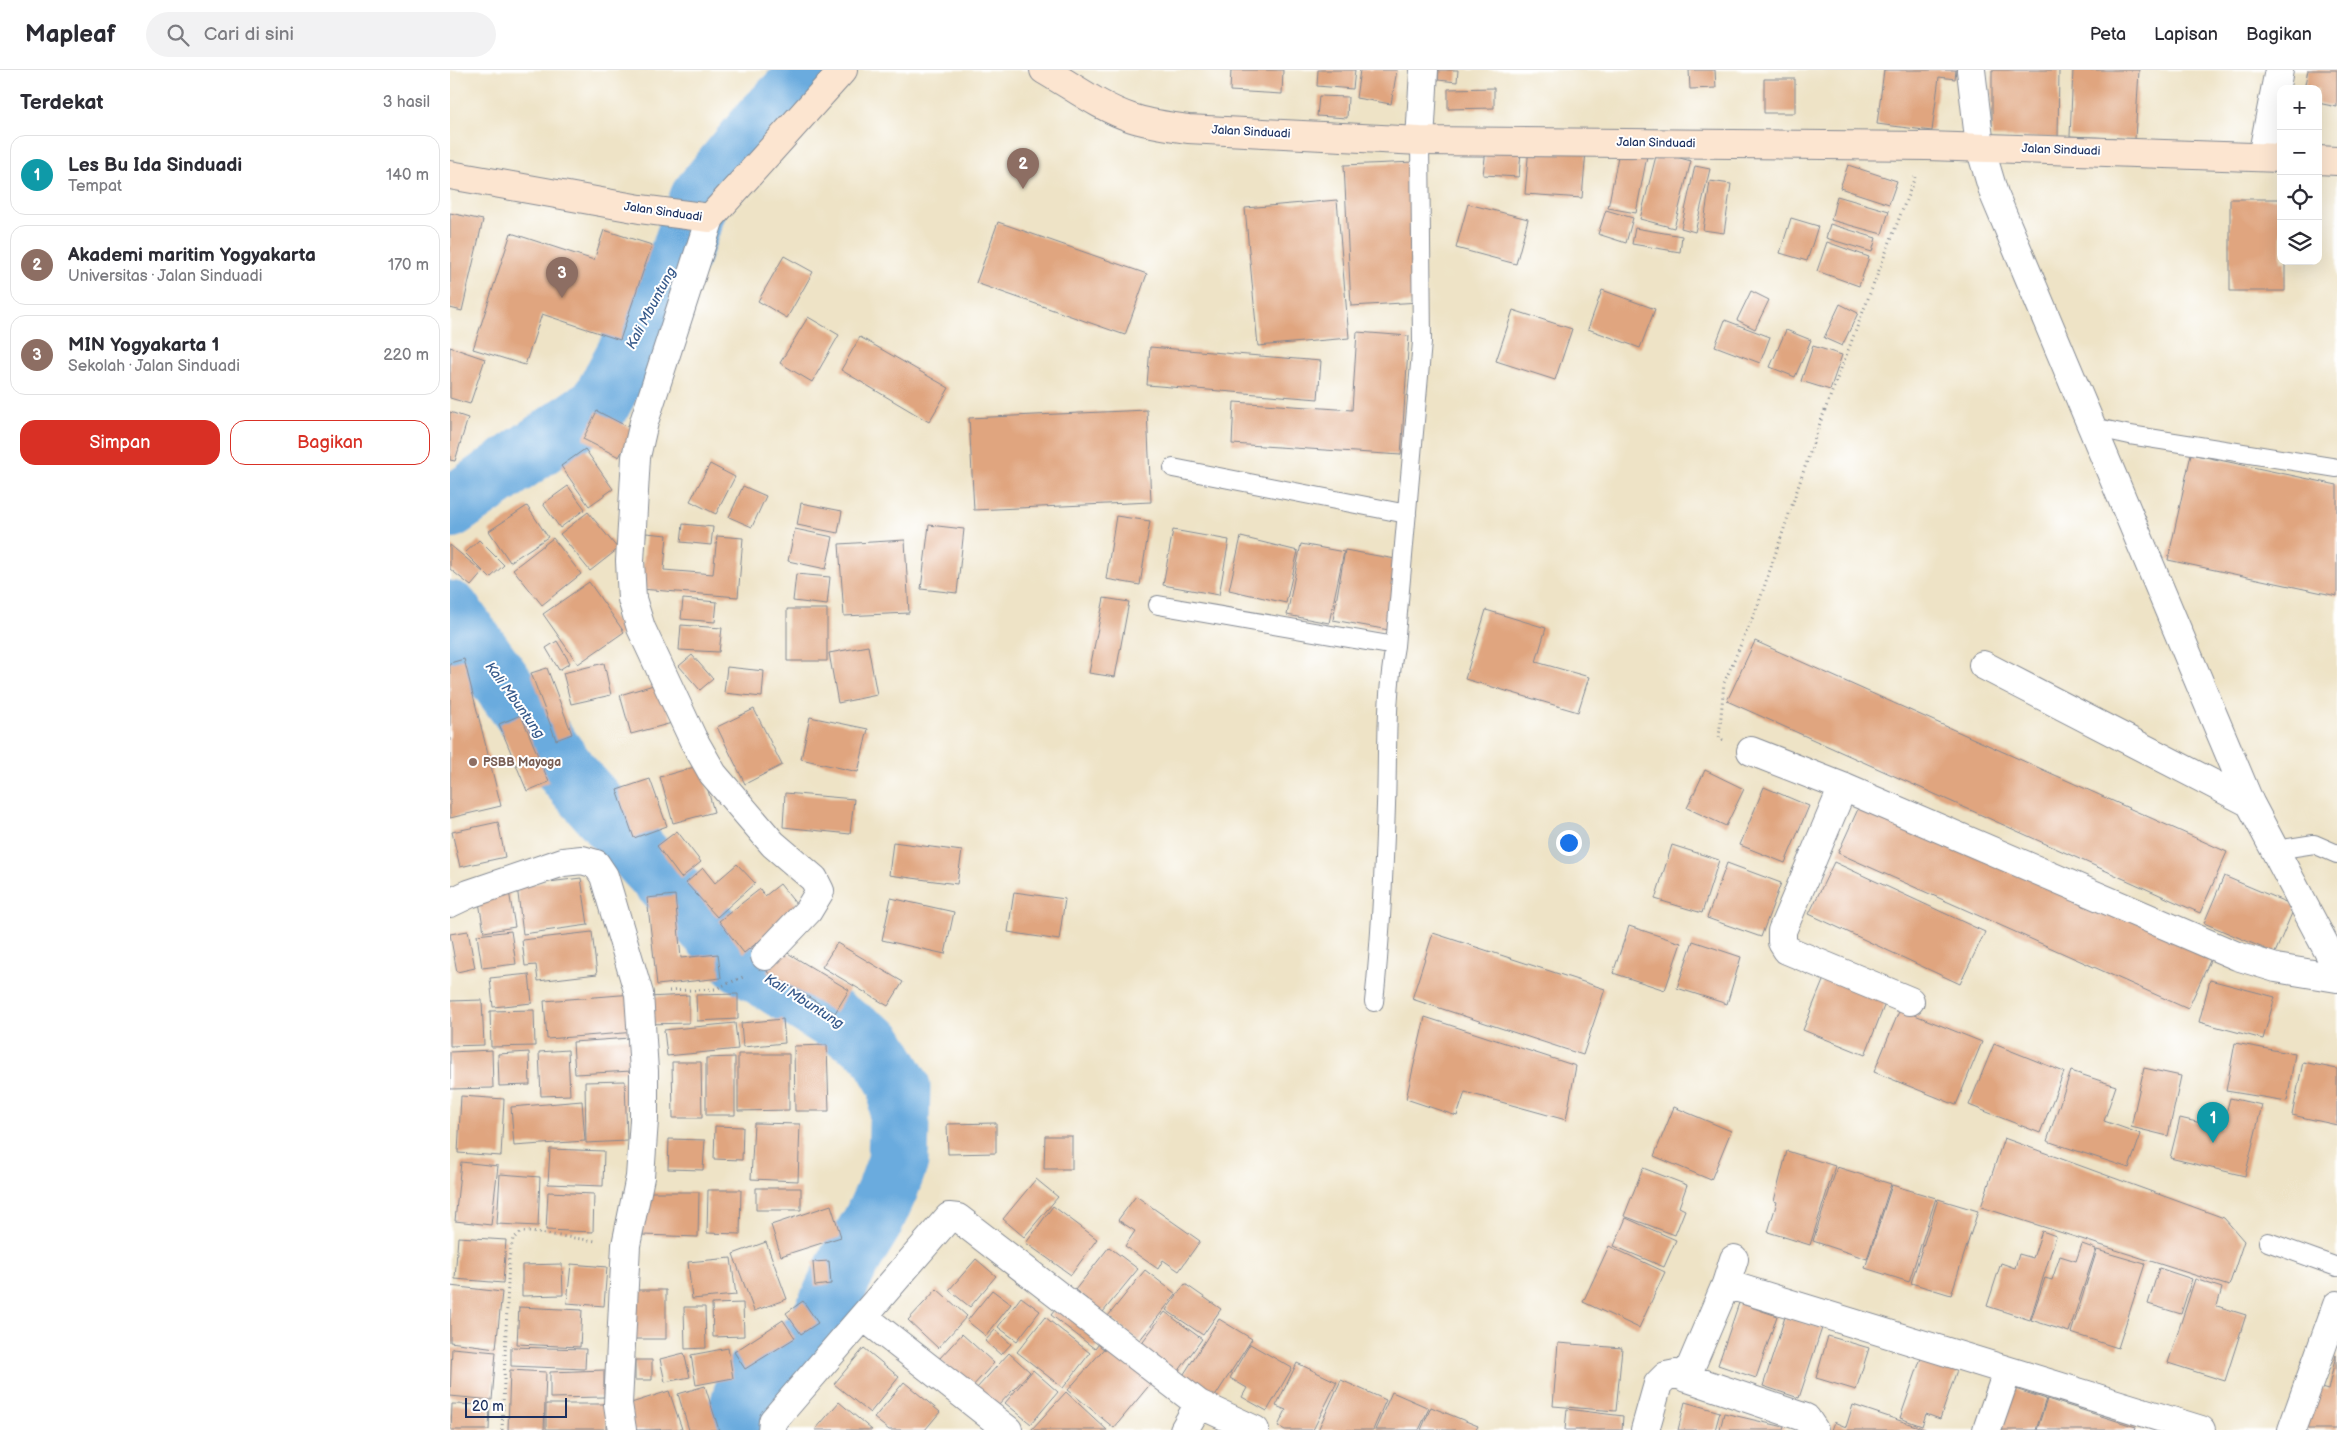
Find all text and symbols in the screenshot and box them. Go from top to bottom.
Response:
search box [146,12,496,57]
text: Mapleaf [25,20,116,49]
icon: search [164,21,192,49]
text: Cari di sini [204,23,294,46]
text: Peta [2090,24,2126,45]
text: Lapisan [2154,24,2218,45]
text: Bagikan [2246,24,2312,45]
map controls [2277,85,2322,265]
button: + [2277,85,2322,130]
text: Terdekat [20,90,104,115]
text: 3 hasil [383,93,430,112]
street label: Jalan Sinduadi [1211,122,1291,142]
button: − [2277,130,2322,175]
street label: Jalan Sinduadi [1616,135,1696,151]
street label: Jalan Sinduadi [2021,141,2101,159]
pin: 2 [1007,148,1039,189]
text: Les Bu Ida Sinduadi [68,154,242,177]
text: 1 [34,166,40,185]
text: 140 m [386,166,429,185]
button: locate [2277,175,2322,220]
text: Tempat [68,177,122,196]
street label: Jalan Sinduadi [623,199,703,225]
button: layers [2277,220,2322,265]
text: Akademi maritim Yogyakarta [68,244,316,267]
text: 2 [32,256,42,275]
text: 170 m [388,256,429,275]
pin: 3 [546,257,578,298]
water label: Kali Mbuntung [622,264,680,352]
text: Universitas · Jalan Sinduadi [68,267,262,286]
text: MIN Yogyakarta 1 [68,334,220,357]
text: 3 [32,346,42,365]
text: 220 m [383,346,429,365]
text: Sekolah · Jalan Sinduadi [68,357,240,376]
button: Simpan [20,420,220,465]
button: Bagikan [230,420,430,465]
water label: Kali Mbuntung [482,659,548,742]
place label: PSBB Mayoga [483,755,561,770]
marker: PSBB Mayoga [467,756,479,768]
your location [1556,830,1582,856]
water label: Kali Mbuntung [761,970,847,1032]
pin: 1 [2197,1102,2229,1143]
scale bar [465,1395,568,1418]
text: 20 m [472,1398,504,1415]

